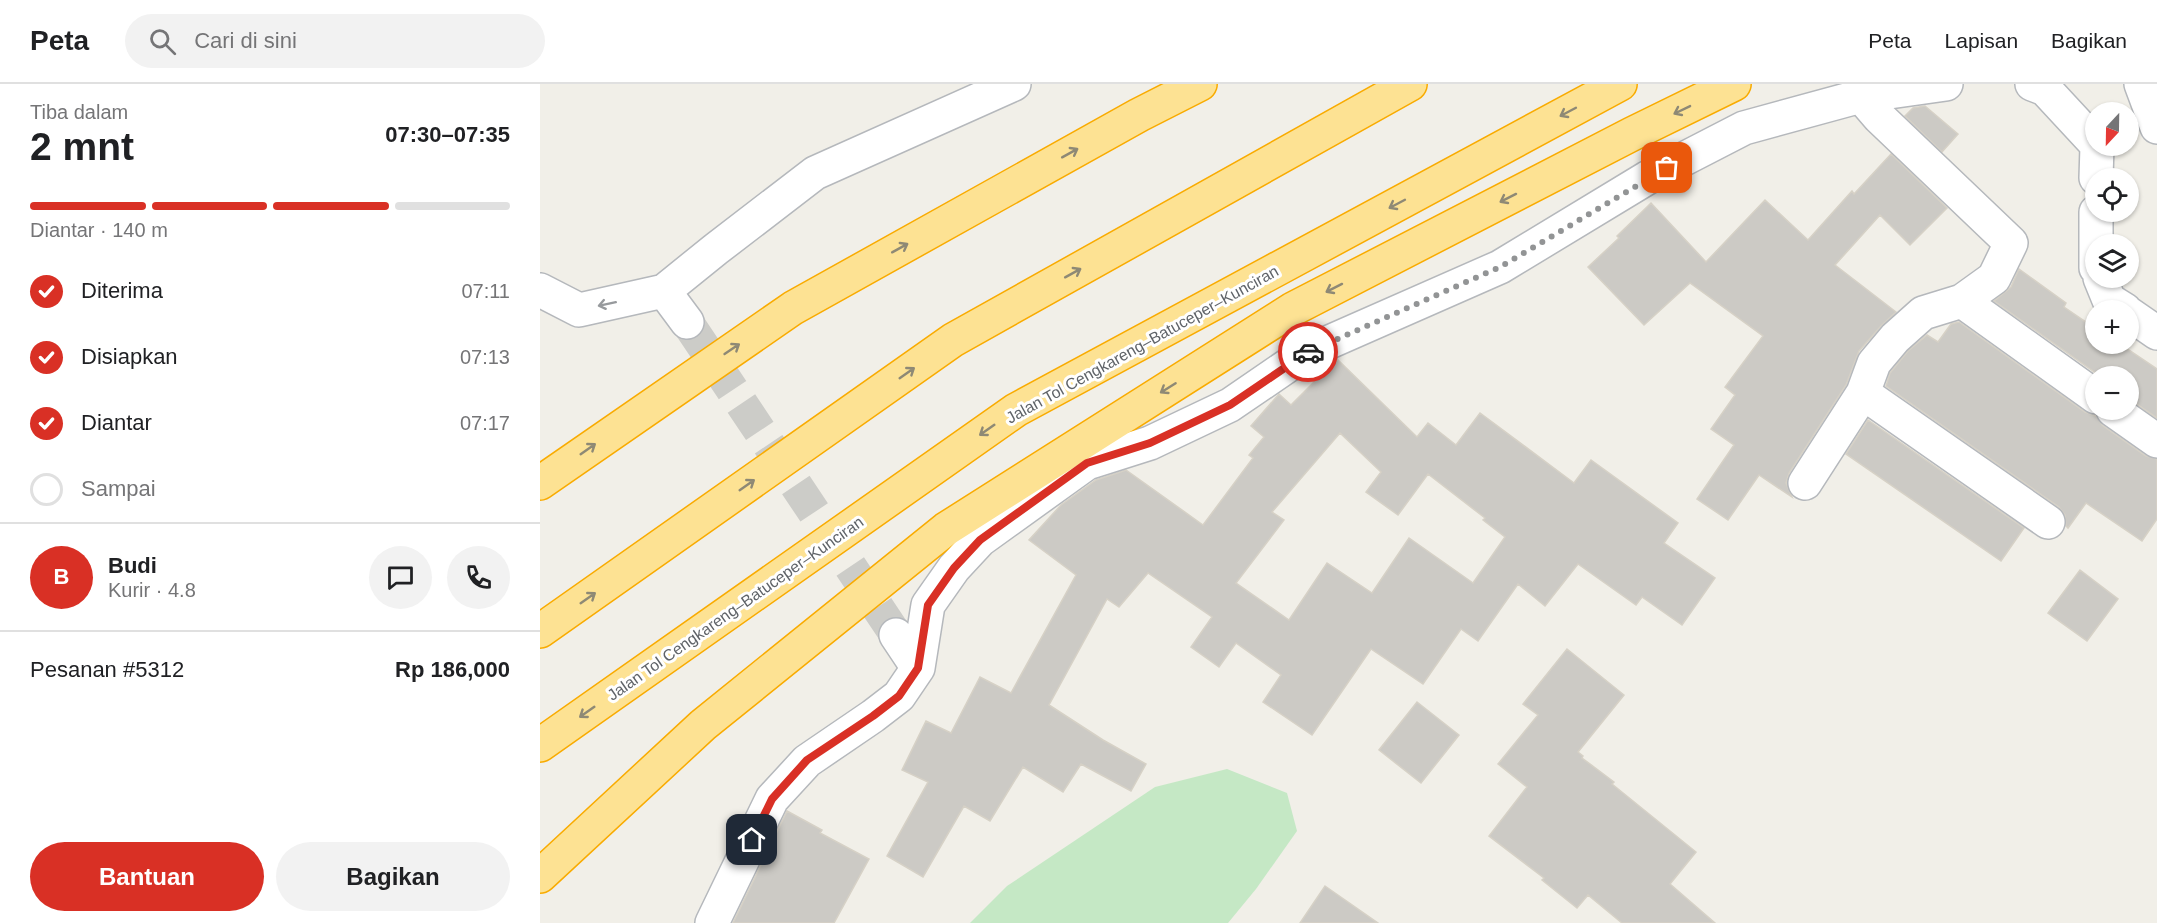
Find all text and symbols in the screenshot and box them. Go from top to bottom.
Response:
search box [125,14,545,68]
text: Peta [30,25,89,56]
icon: search [146,25,179,58]
text: Cari di sini [194,28,297,53]
text: Peta [1868,29,1912,52]
text: Lapisan [1945,29,2018,52]
text: Bagikan [2051,29,2127,52]
text: Tiba dalam [30,101,128,123]
north arrow [2085,102,2139,156]
map controls [2085,102,2139,420]
one-way arrow [1673,104,1691,116]
one-way arrow [1560,106,1577,118]
text: 07:30–07:35 [385,122,510,147]
text: 2 mnt [30,125,134,168]
pin [1641,142,1692,193]
one-way arrow [1061,147,1078,159]
icon: bag [1650,151,1683,184]
button: locate [2085,168,2139,222]
one-way arrow [1499,193,1517,204]
one-way arrow [1388,199,1406,210]
text: Diantar · 140 m [30,219,168,241]
button: layers [2085,234,2139,288]
one-way arrow [891,242,908,254]
street label: Jalan Tol Cengkareng–Batuceper–Kunciran [1003,262,1281,427]
one-way arrow [1065,266,1082,278]
icon: check [30,275,63,308]
text: Diterima [81,278,163,303]
text: 07:11 [461,280,510,302]
one-way arrow [1326,282,1344,294]
one-way arrow [597,298,616,310]
button: + [2085,300,2139,354]
courier [1278,322,1338,382]
icon: car [1292,336,1325,369]
icon: check [30,341,63,374]
one-way arrow [724,343,740,355]
text: Disiapkan [81,344,178,369]
text: 07:13 [460,346,510,368]
button: − [2085,366,2139,420]
one-way arrow [898,367,914,379]
one-way arrow [1160,383,1177,395]
icon: check [30,407,63,440]
text: Diantar [81,410,152,435]
text: 07:17 [460,412,510,434]
one-way arrow [980,424,996,437]
one-way arrow [579,443,595,455]
text: Sampai [81,476,156,501]
one-way arrow [739,479,755,491]
street label: Jalan Tol Cengkareng–Batuceper–Kunciran [604,513,866,704]
button: chat [369,546,432,609]
button: phone [447,546,510,609]
text: Budi [108,553,157,578]
text: B [54,564,69,589]
text: Kurir · 4.8 [108,579,196,601]
one-way arrow [579,592,595,604]
text: Pesanan #5312 [30,657,184,682]
text: Rp 186,000 [395,657,510,682]
one-way arrow [580,706,596,718]
pin [726,814,777,865]
icon: home [735,823,768,856]
button: Bantuan [30,842,264,911]
button: Bagikan [276,842,510,911]

